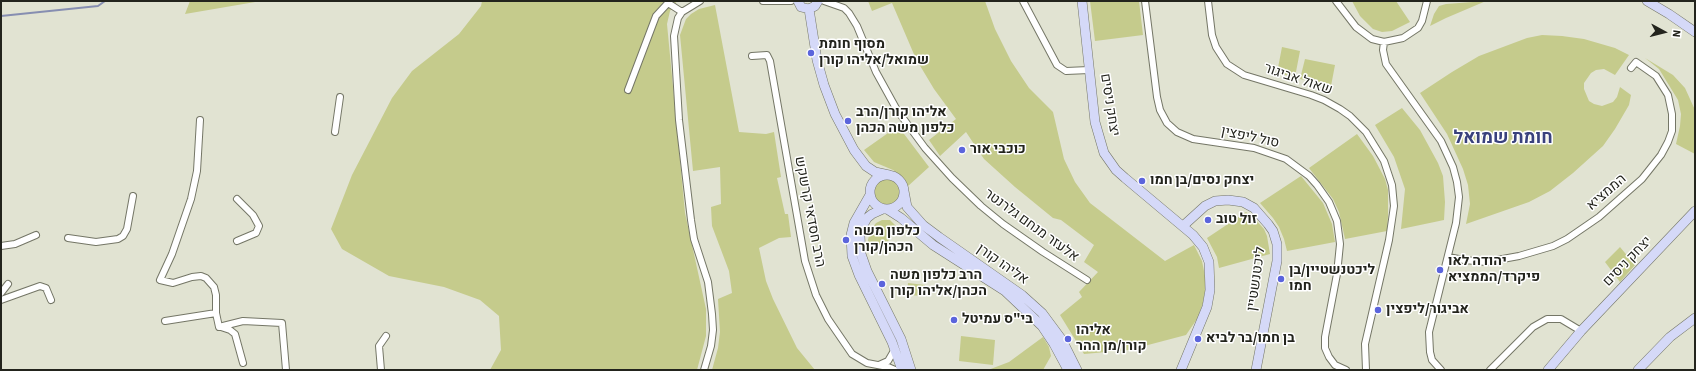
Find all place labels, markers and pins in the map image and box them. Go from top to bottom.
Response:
place label: מסוף חומת שמואל/אליהו קורן [819,37,929,70]
marker: מסוף חומת שמואל/אליהו קורן [806,48,816,58]
place label: אליהו קורן/הרב כלפון משה הכהן [856,105,955,138]
marker: אליהו קורן/הרב כלפון משה הכהן [843,116,853,126]
place label: כוכבי אור [970,142,1026,158]
marker: כוכבי אור [957,145,967,155]
place label: יצחק נסים/בן חמו [1150,173,1254,189]
marker: יצחק נסים/בן חמו [1137,176,1147,186]
place label: זול טוב [1216,212,1257,228]
marker: זול טוב [1203,215,1213,225]
place label: כלפון משה הכהן/קורן [854,224,920,256]
marker: כלפון משה הכהן/קורן [841,235,851,245]
place label: יהודה לאו פיקרד/הממציא [1448,254,1540,286]
place label: ליכטנשטיין/בן חמו [1289,263,1375,296]
marker: יהודה לאו פיקרד/הממציא [1435,265,1445,275]
place label: הרב כלפון משה הכהן/אליהו קורן [890,268,987,300]
marker: ליכטנשטיין/בן חמו [1276,274,1286,284]
marker: הרב כלפון משה הכהן/אליהו קורן [877,279,887,289]
place label: אביגור/ליפצין [1386,302,1469,318]
marker: אביגור/ליפצין [1373,305,1383,315]
place label: בי"ס עמיטל [962,312,1033,328]
marker: בי"ס עמיטל [949,315,959,325]
place label: אליהו קורן/מן ההר [1076,323,1147,356]
place label: בן חמו/בר לביא [1206,331,1295,347]
marker: אליהו קורן/מן ההר [1063,334,1073,344]
marker: בן חמו/בר לביא [1193,334,1203,344]

